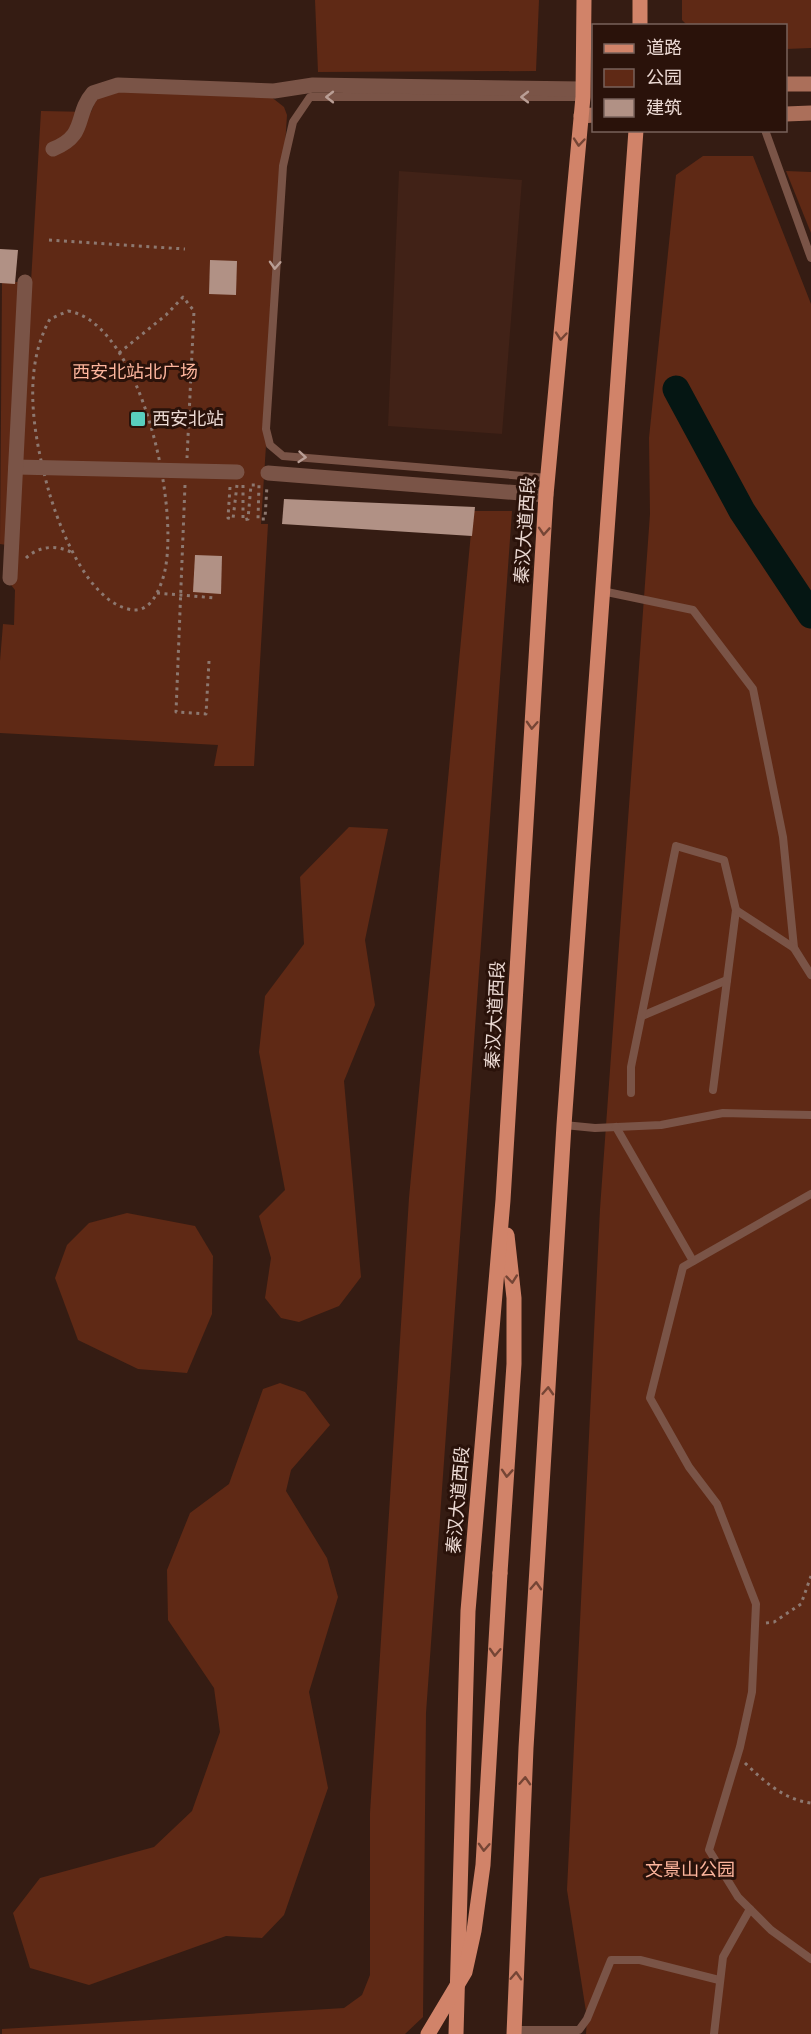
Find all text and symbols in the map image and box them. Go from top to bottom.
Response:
legend [592,24,787,132]
text: 道路 [646,38,682,59]
text: 公园 [646,68,682,89]
one-way arrow [325,91,334,103]
one-way arrow [520,91,529,103]
text: 建筑 [646,98,682,119]
one-way arrow [573,138,586,147]
one-way arrow [269,261,282,270]
one-way arrow [555,332,568,341]
park label: 西安北站北广场 [72,362,198,383]
place label: 西安北站 [152,409,224,430]
marker: 西安北站 [129,410,147,428]
one-way arrow [297,450,306,463]
street label: 秦汉大道西段 [511,475,540,585]
one-way arrow [538,526,551,535]
one-way arrow [525,721,538,730]
street label: 秦汉大道西段 [482,961,509,1070]
one-way arrow [505,1274,518,1283]
one-way arrow [541,1387,554,1396]
street label: 秦汉大道西段 [443,1445,474,1555]
one-way arrow [500,1469,513,1478]
one-way arrow [529,1582,542,1591]
one-way arrow [489,1648,502,1657]
one-way arrow [518,1776,531,1785]
one-way arrow [478,1842,491,1851]
park label: 文景山公园 [645,1860,735,1881]
one-way arrow [510,1971,522,1980]

